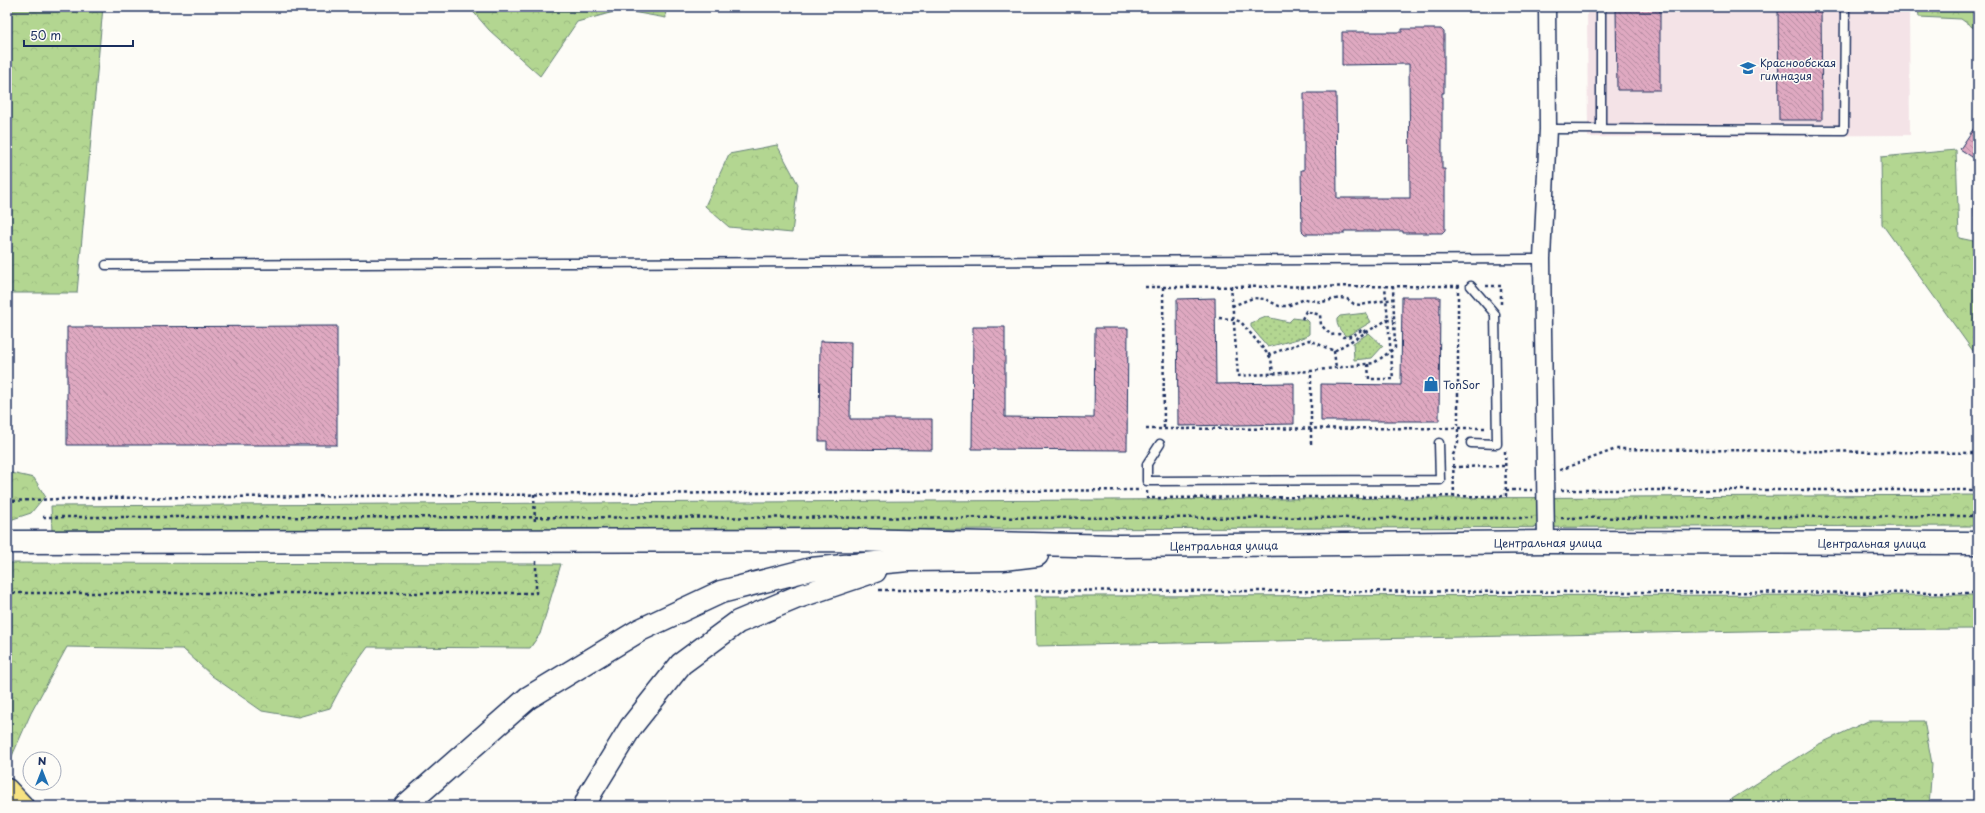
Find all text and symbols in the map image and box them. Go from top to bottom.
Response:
scale bar [24,22,133,48]
text: 50 m [30,26,61,44]
place label: Краснообская гимназия [1760,54,1836,84]
school or university icon: Краснообская гимназия [1739,59,1757,77]
shop icon: TonSor [1422,375,1440,393]
place label: TonSor [1443,376,1481,393]
street label: Центральная улица [1494,533,1602,551]
street label: Центральная улица [1818,534,1926,551]
street label: Центральная улица [1170,536,1278,554]
north arrow [22,751,62,791]
text: N [38,752,47,769]

